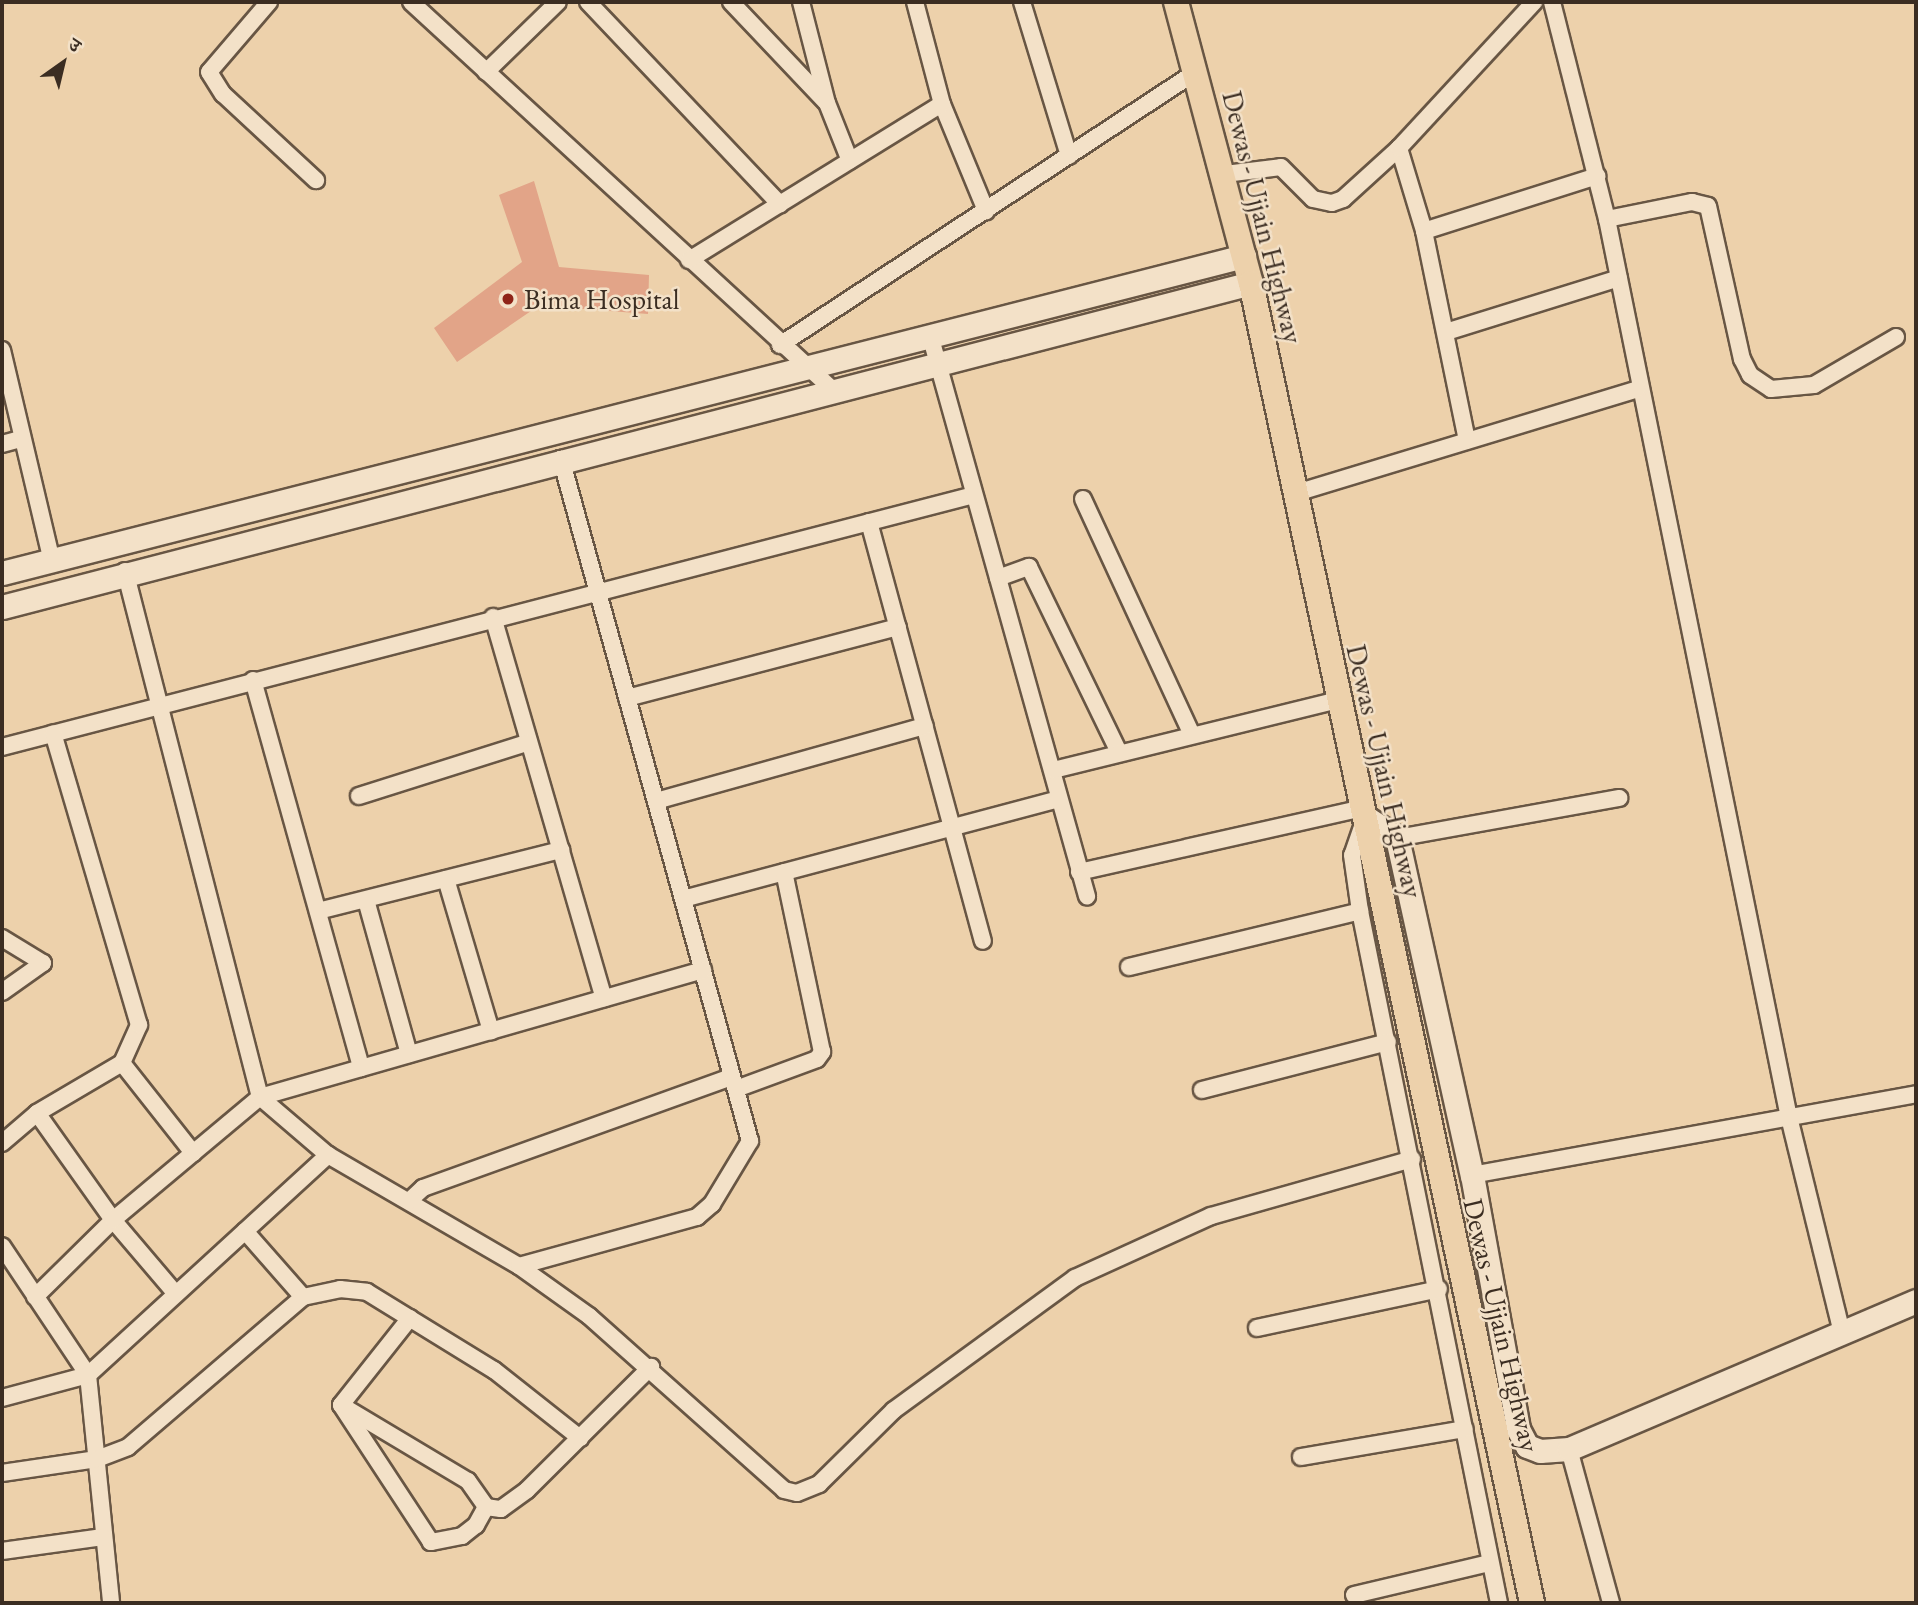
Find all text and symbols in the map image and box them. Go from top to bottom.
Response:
north arrow [28,28,98,98]
text: उ [64,32,86,58]
street label: Dewas - Ujjain Highway [1215,87,1311,347]
place label: Bima Hospital [524,282,680,316]
marker: Bima Hospital [498,289,518,309]
street label: Dewas - Ujjain Highway [1340,641,1430,901]
street label: Dewas - Ujjain Highway [1457,1195,1547,1455]

